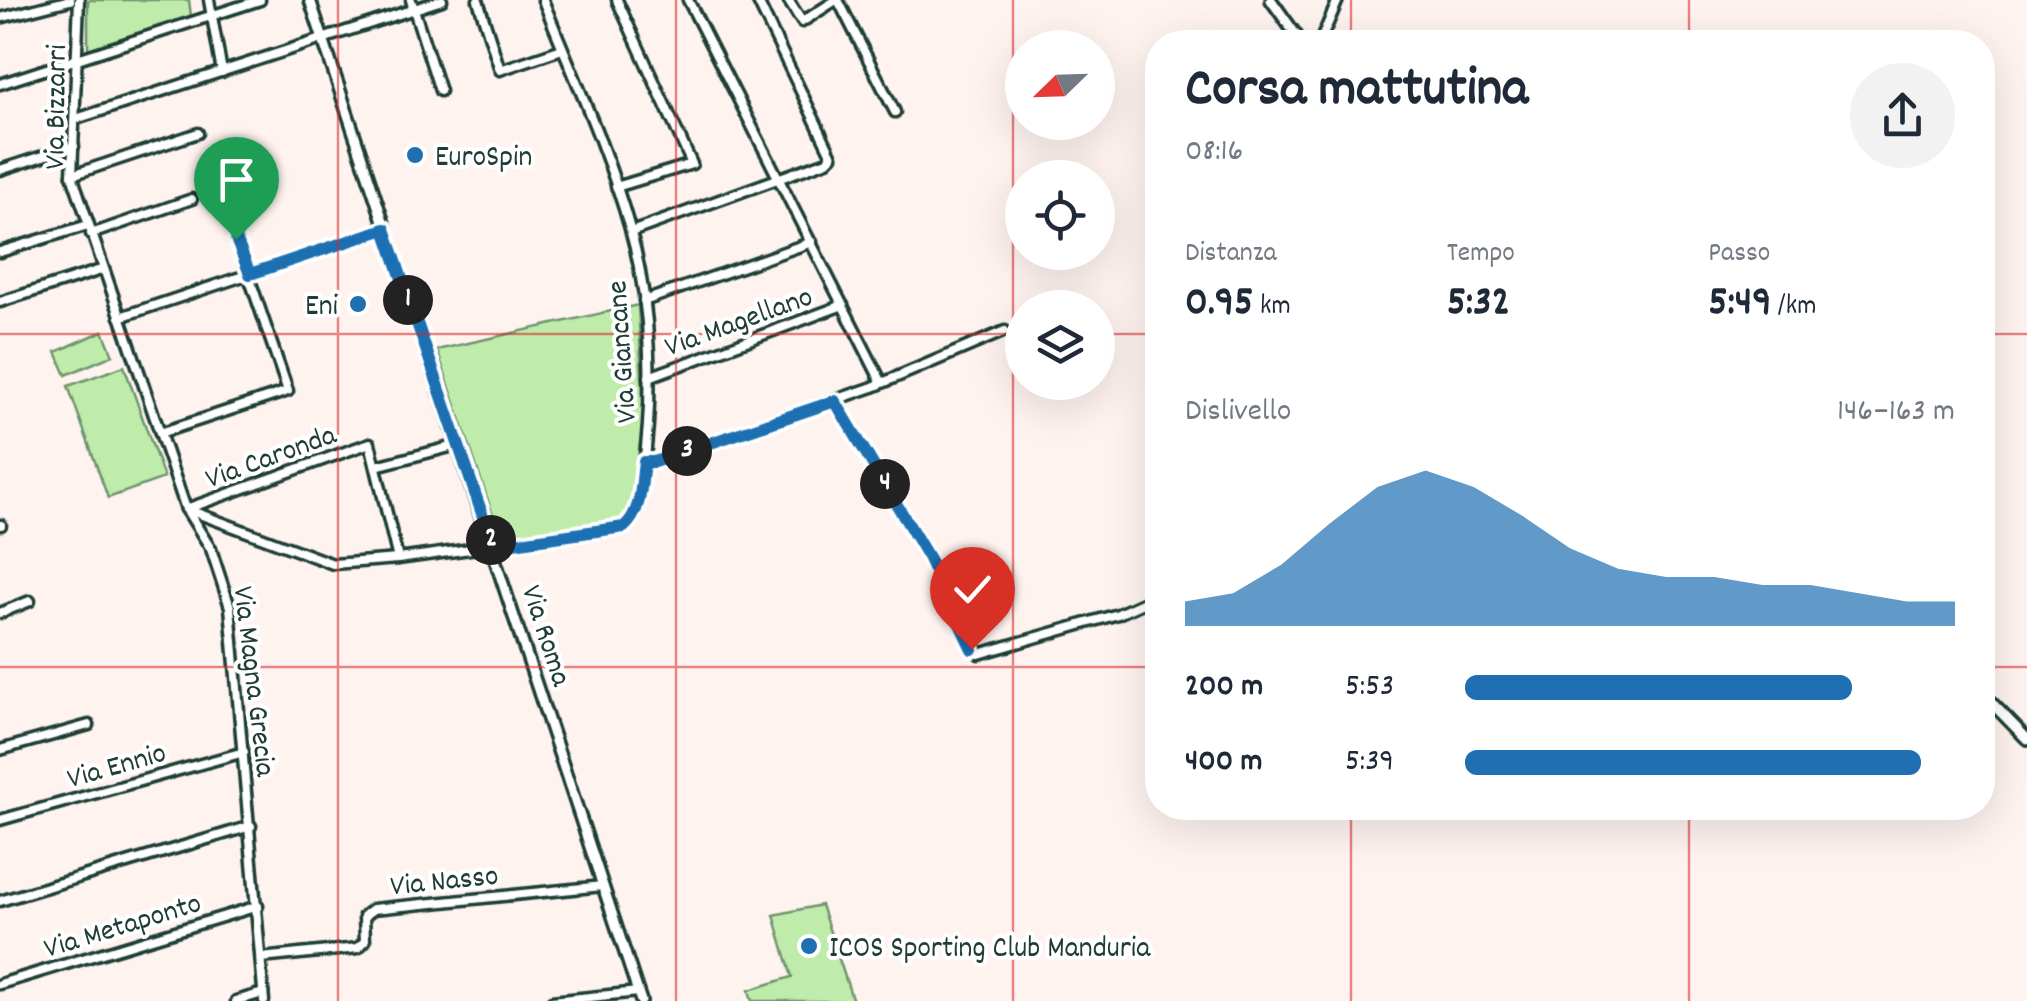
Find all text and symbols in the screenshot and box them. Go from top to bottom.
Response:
north arrow [1005,30,1115,140]
map controls [1005,30,1115,400]
street label: Via Bizzarri [36,44,81,170]
text: Corsa mattutina [1185,53,1528,132]
button: share [1850,63,1955,168]
text: 08:16 [1185,130,1243,176]
pin [194,137,279,240]
place label: EuroSpin [435,138,532,181]
marker: EuroSpin [404,144,426,166]
icon: arrive [209,152,264,207]
button: locate [1005,160,1115,270]
text: Distanza [1185,235,1277,275]
text: Tempo [1447,235,1515,275]
text: Passo [1708,235,1770,275]
pin: 1 [383,275,433,325]
text: 0.95 [1185,275,1254,335]
text: 5:32 [1447,275,1510,335]
text: 5:49 [1708,275,1771,335]
street label: Via Magellano [660,278,819,371]
street label: Via Giancane [598,279,651,424]
text: 1 [405,280,411,320]
place label: Eni [305,287,338,330]
text: km [1254,288,1291,328]
text: /km [1771,288,1817,328]
button: layers [1005,290,1115,400]
marker: Eni [347,293,369,315]
text: Dislivello [1185,390,1291,436]
text: 146–163 m [1837,390,1955,436]
street label: Via Caronda [200,415,344,503]
pin: 3 [662,426,712,476]
text: 3 [681,431,693,471]
pin: 4 [860,459,910,509]
text: 4 [879,464,891,504]
pin: 2 [466,515,516,565]
text: 2 [485,520,497,560]
pin [930,547,1015,650]
icon: check [945,562,1000,617]
street label: Via Roma [507,581,580,693]
street label: Via Magna Grecia [219,584,285,780]
text: 200 m [1185,665,1263,711]
text: 5:53 [1345,665,1394,711]
street label: Via Ennio [63,734,172,803]
text: 400 m [1185,740,1262,786]
text: 5:39 [1345,740,1394,786]
street label: Via Nasso [388,856,501,911]
street label: Via Metaponto [39,884,207,973]
place label: ICOS Sporting Club Manduria [829,929,1151,972]
marker: ICOS Sporting Club Manduria [798,935,820,957]

